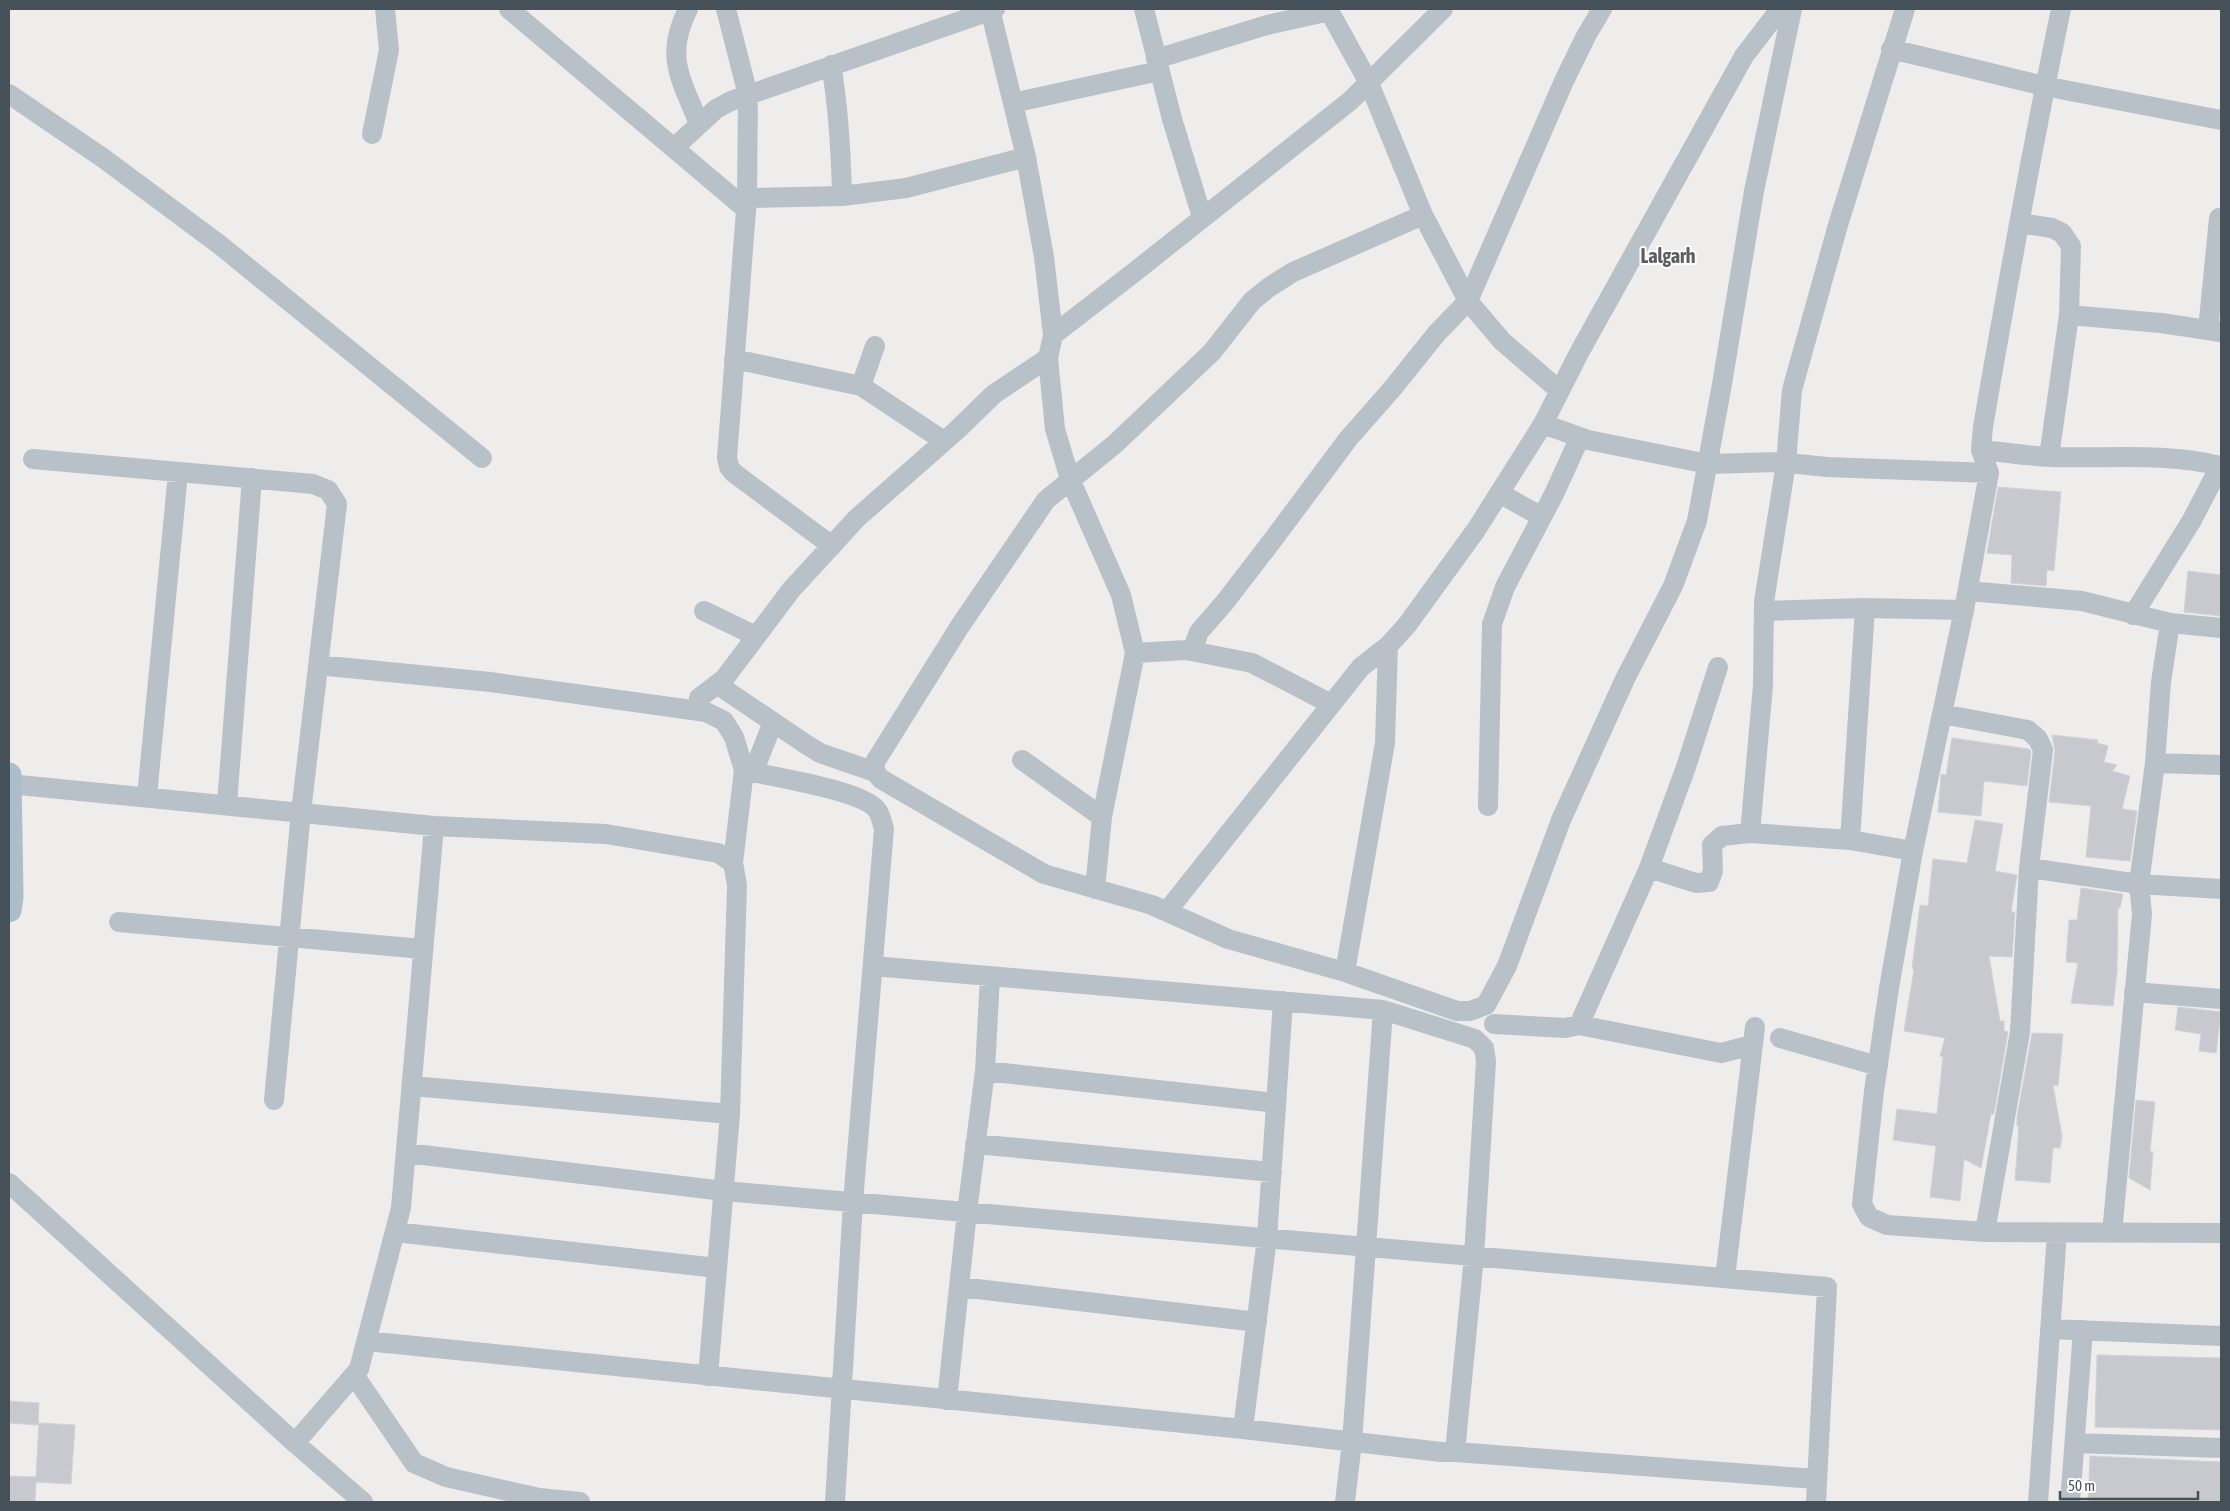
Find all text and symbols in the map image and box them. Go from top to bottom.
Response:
district label: Lalgarh [1640,244,1696,267]
scale bar [2060,1468,2198,1500]
text: 50 m [2068,1477,2095,1494]

